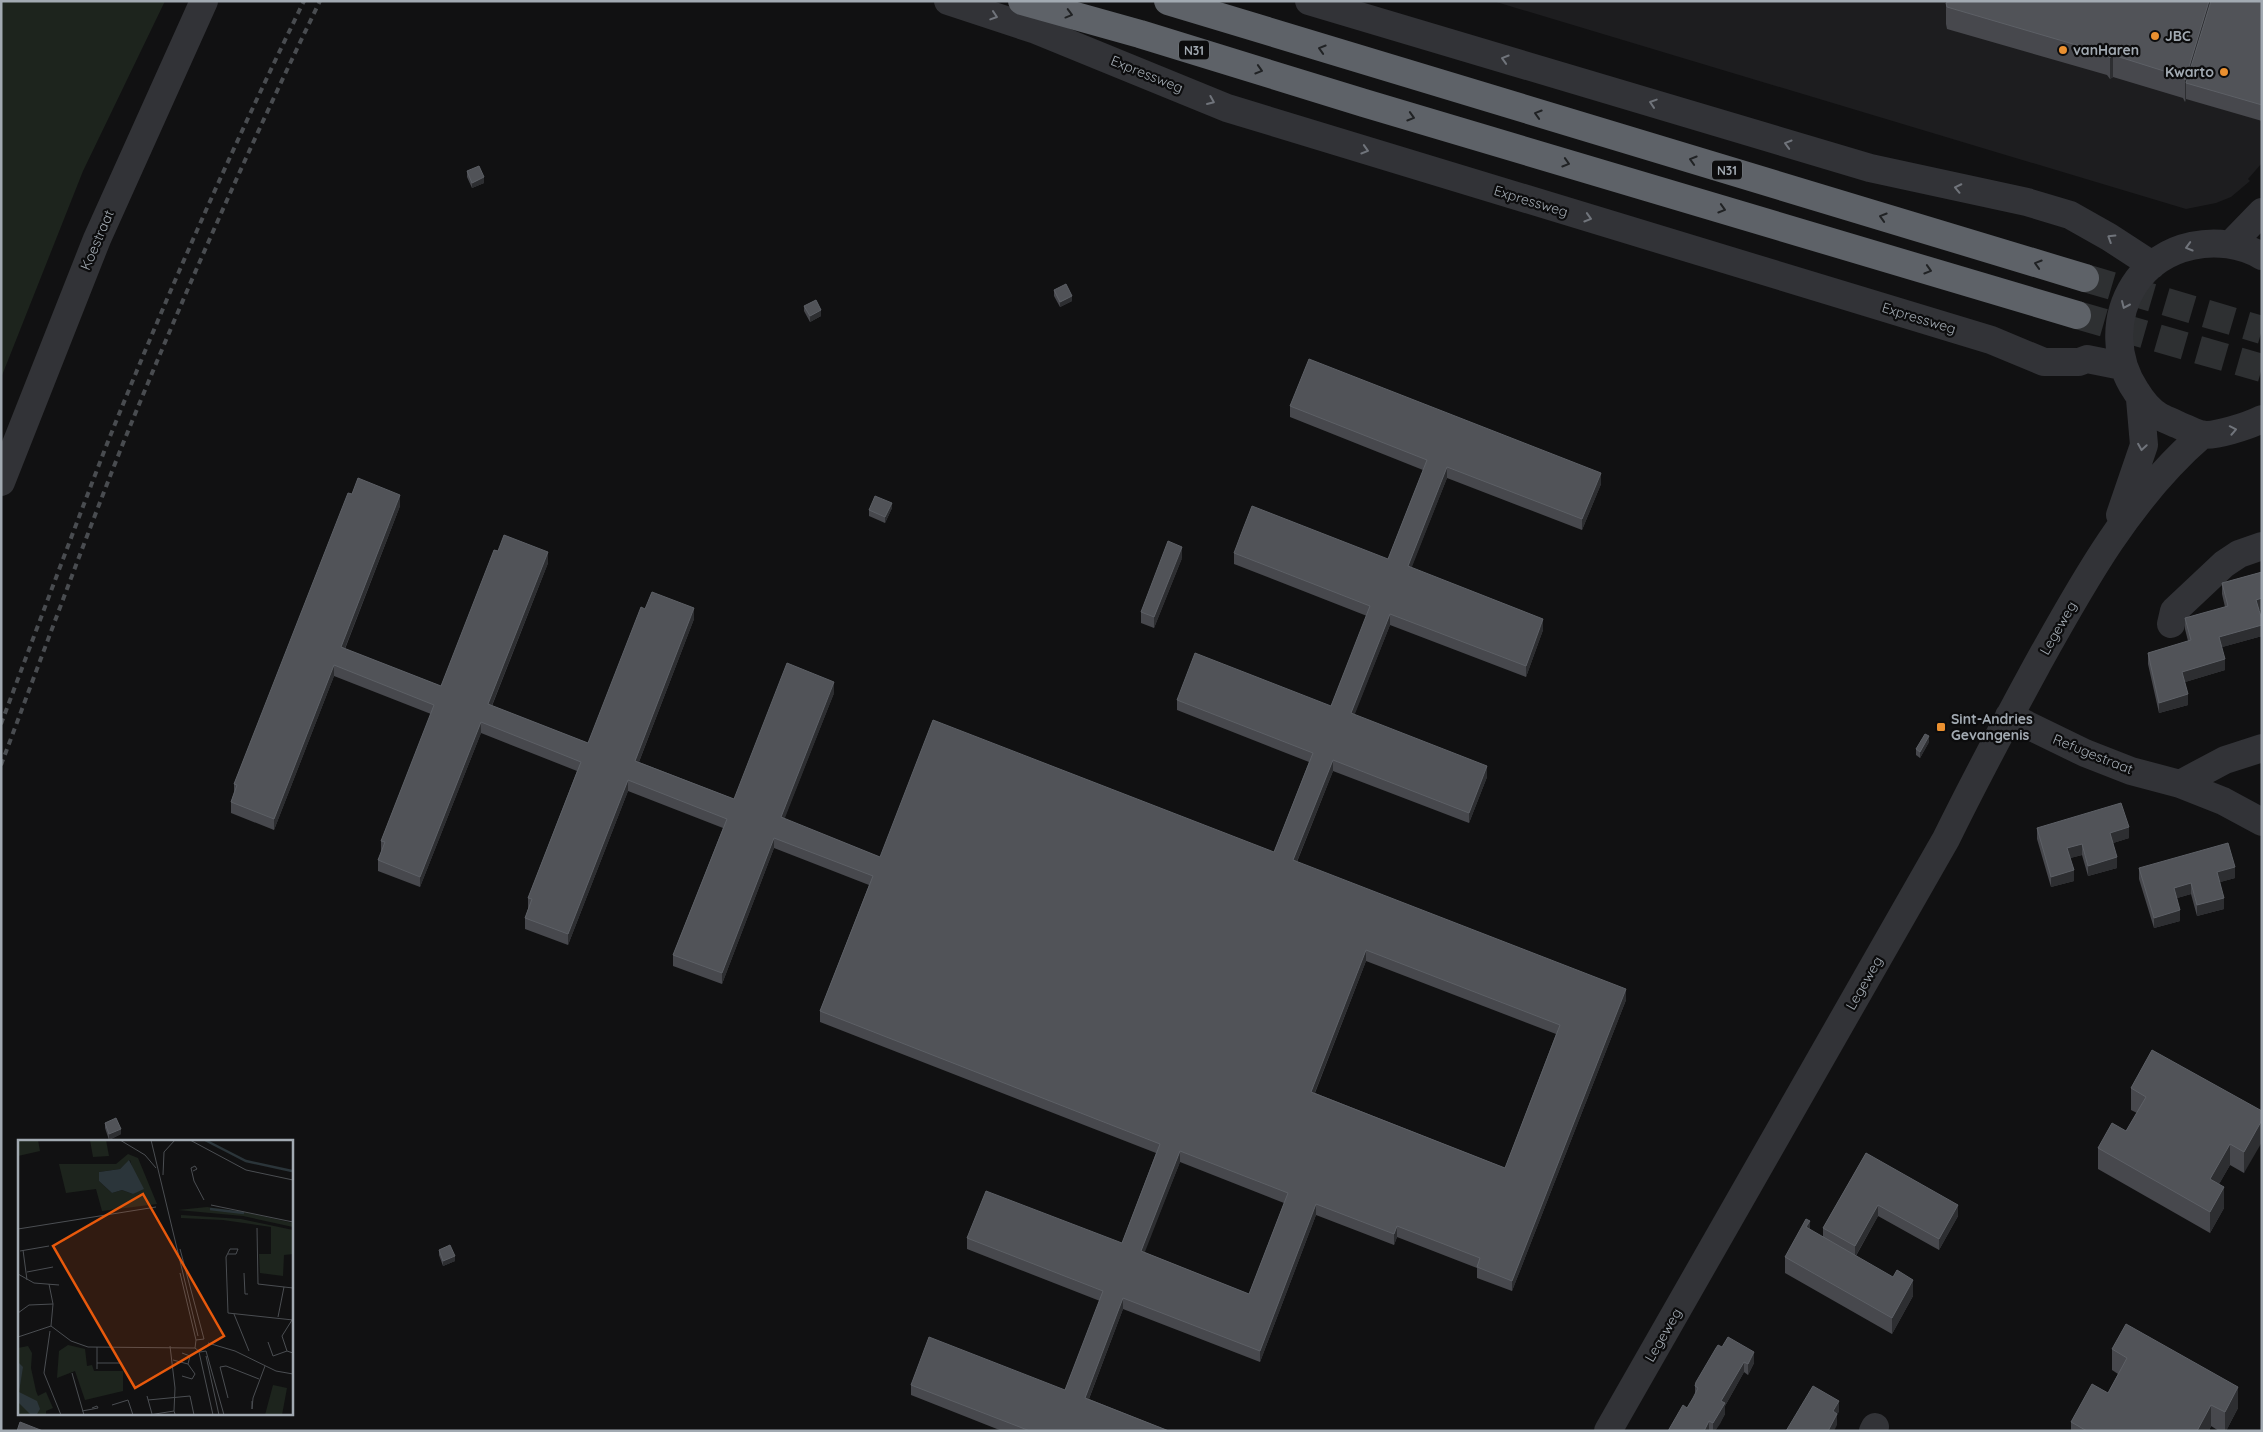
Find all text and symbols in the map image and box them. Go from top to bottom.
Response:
one-way arrow [1065,9,1073,19]
one-way arrow [989,11,998,21]
place label: JBC [2165,27,2191,45]
marker: JBC [2149,30,2161,42]
road number: N31 [1179,40,1209,60]
place label: vanHaren [2073,41,2139,59]
one-way arrow [1319,44,1327,54]
marker: vanHaren [2057,44,2069,56]
street label: Expressweg [1108,51,1186,97]
one-way arrow [1501,55,1509,65]
place label: Kwarto [2165,63,2214,81]
one-way arrow [1254,65,1262,75]
marker: Kwarto [2218,66,2230,78]
one-way arrow [1206,95,1214,105]
one-way arrow [1649,99,1657,109]
one-way arrow [1534,109,1542,119]
one-way arrow [1406,111,1414,121]
one-way arrow [1784,139,1792,149]
one-way arrow [1361,145,1369,155]
one-way arrow [1690,156,1698,166]
one-way arrow [1562,157,1570,167]
road number: N31 [1712,160,1742,180]
street label: Expressweg [1492,181,1570,221]
one-way arrow [1954,183,1962,194]
one-way arrow [1718,204,1726,214]
street label: Koestraat [76,207,118,273]
one-way arrow [1583,213,1591,223]
one-way arrow [1879,213,1887,223]
one-way arrow [2107,235,2116,245]
one-way arrow [2186,241,2194,251]
one-way arrow [2035,259,2043,269]
one-way arrow [1924,265,1932,275]
street label: Expressweg [1880,298,1958,338]
one-way arrow [2121,300,2131,309]
one-way arrow [2228,425,2237,435]
one-way arrow [2138,442,2148,451]
street label: Legeweg [2036,598,2080,658]
place label: Sint-Andries Gevangenis [1951,710,2033,744]
marker: Sint-Andries Gevangenis [1935,721,1947,733]
street label: Refugestraat [2050,730,2136,778]
street label: Legeweg [1842,953,1886,1013]
inset map [18,1140,292,1414]
street label: Legeweg [1641,1305,1685,1365]

